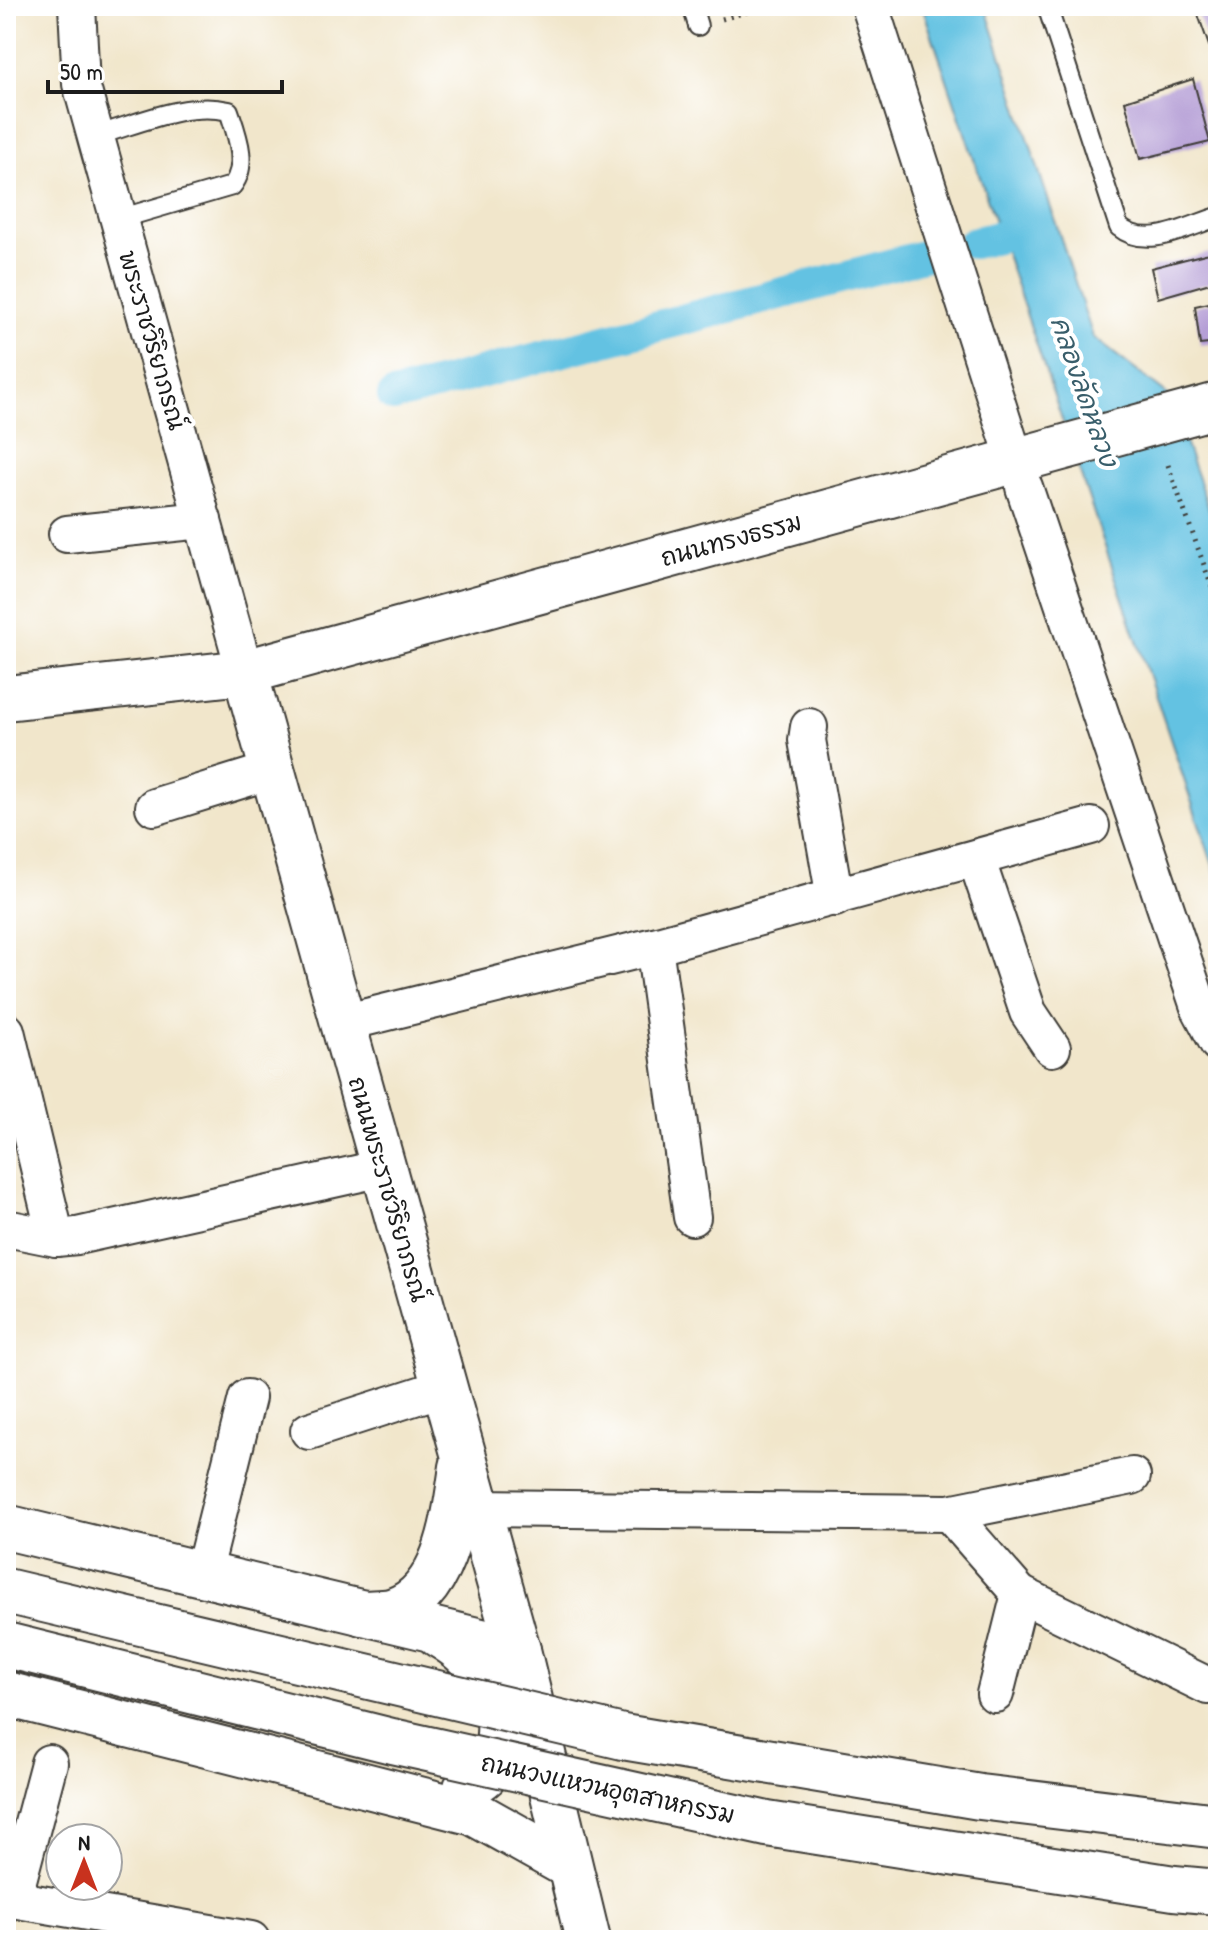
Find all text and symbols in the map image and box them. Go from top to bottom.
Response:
scale bar [48,44,282,94]
text: 50 m [60,55,103,87]
street label: พระราชวิริยาภรณ์ [112,247,194,434]
water label: คลองลัดหลวง [1043,311,1128,473]
street label: ถนนทรงธรรม [657,505,805,573]
street label: ถนนพระราชวิริยาภรณ์ [341,1073,437,1306]
street label: ถนนวงแหวนอุตสาหกรรม [478,1745,738,1833]
north arrow [44,1822,124,1902]
text: N [78,1827,90,1857]

